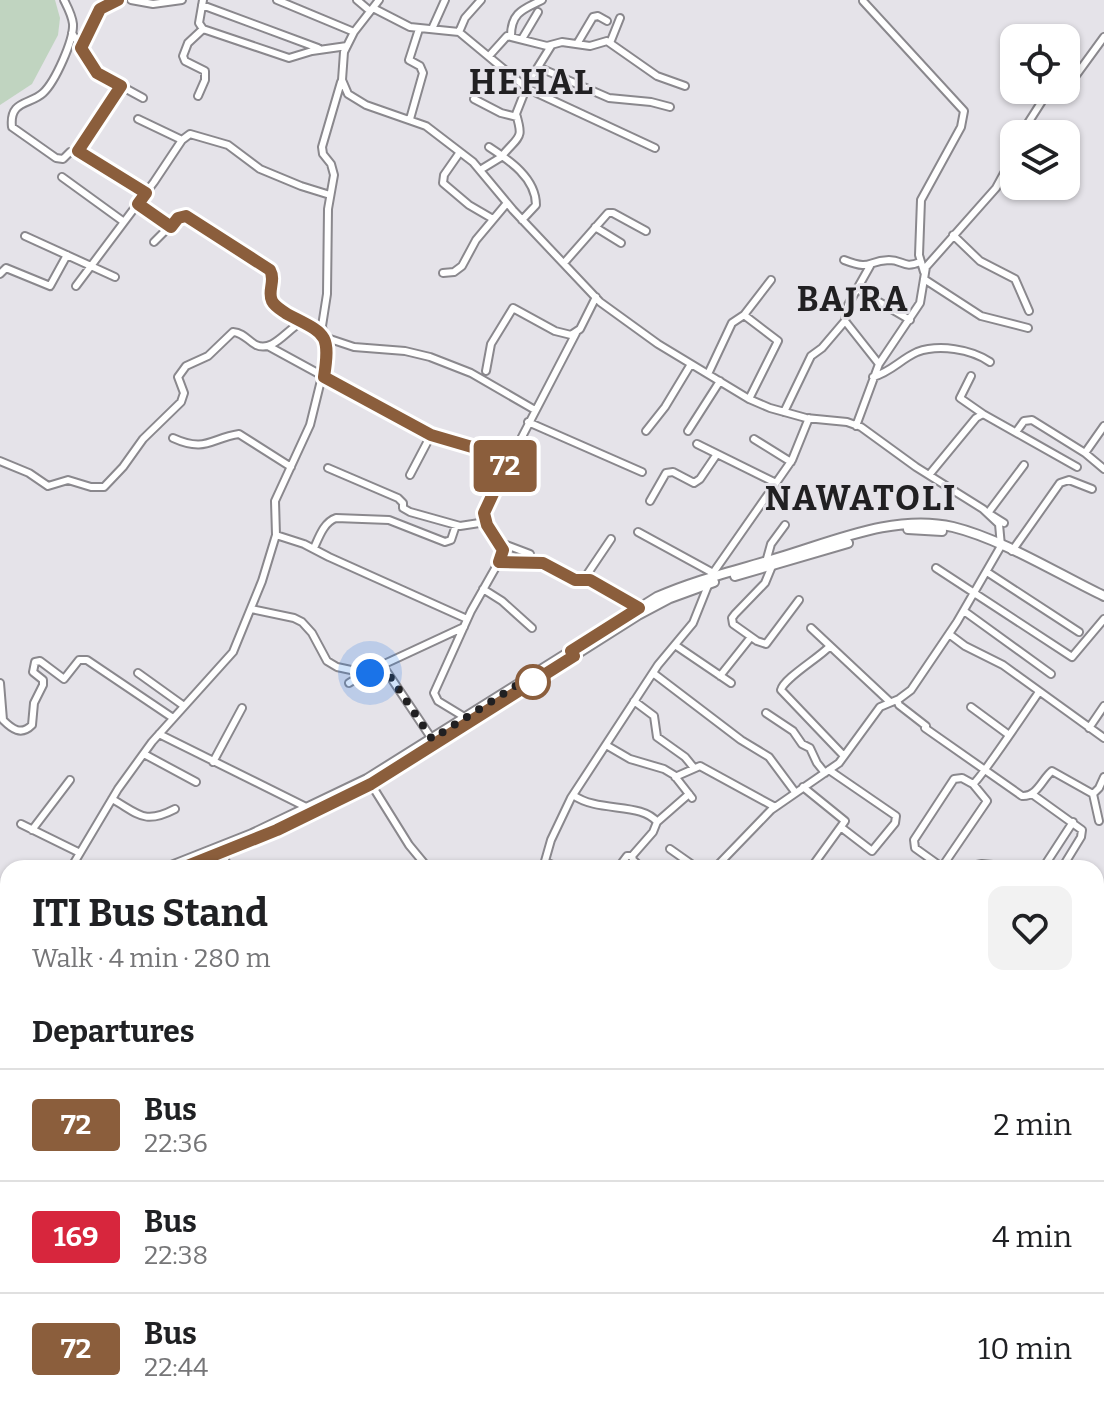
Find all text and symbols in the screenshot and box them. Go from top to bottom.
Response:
map controls [1000,24,1080,200]
button: locate [1000,24,1080,104]
district label: HEHAL [469,62,595,103]
button: layers [1000,120,1080,200]
district label: BAJRA [797,279,909,320]
line badge: 72 [469,440,541,492]
text: 72 [490,449,520,482]
district label: NAWATOLI [765,478,957,519]
your location [350,653,390,693]
unlabelled marker [516,665,550,699]
button: heart [988,886,1072,970]
text: ITI Bus Stand [32,890,268,936]
text: Walk · 4 min · 280 m [32,943,271,974]
text: Departures [32,1014,195,1050]
text: Bus [144,1092,197,1128]
text: 2 min [993,1107,1072,1143]
text: 72 [61,1108,91,1141]
text: 22:36 [144,1128,208,1159]
text: Bus [144,1204,197,1240]
text: 4 min [992,1219,1072,1255]
text: 169 [53,1220,99,1253]
text: 22:38 [144,1240,208,1271]
text: Bus [144,1316,197,1352]
text: 10 min [978,1331,1072,1367]
text: 72 [61,1332,91,1365]
text: 22:44 [144,1352,208,1383]

